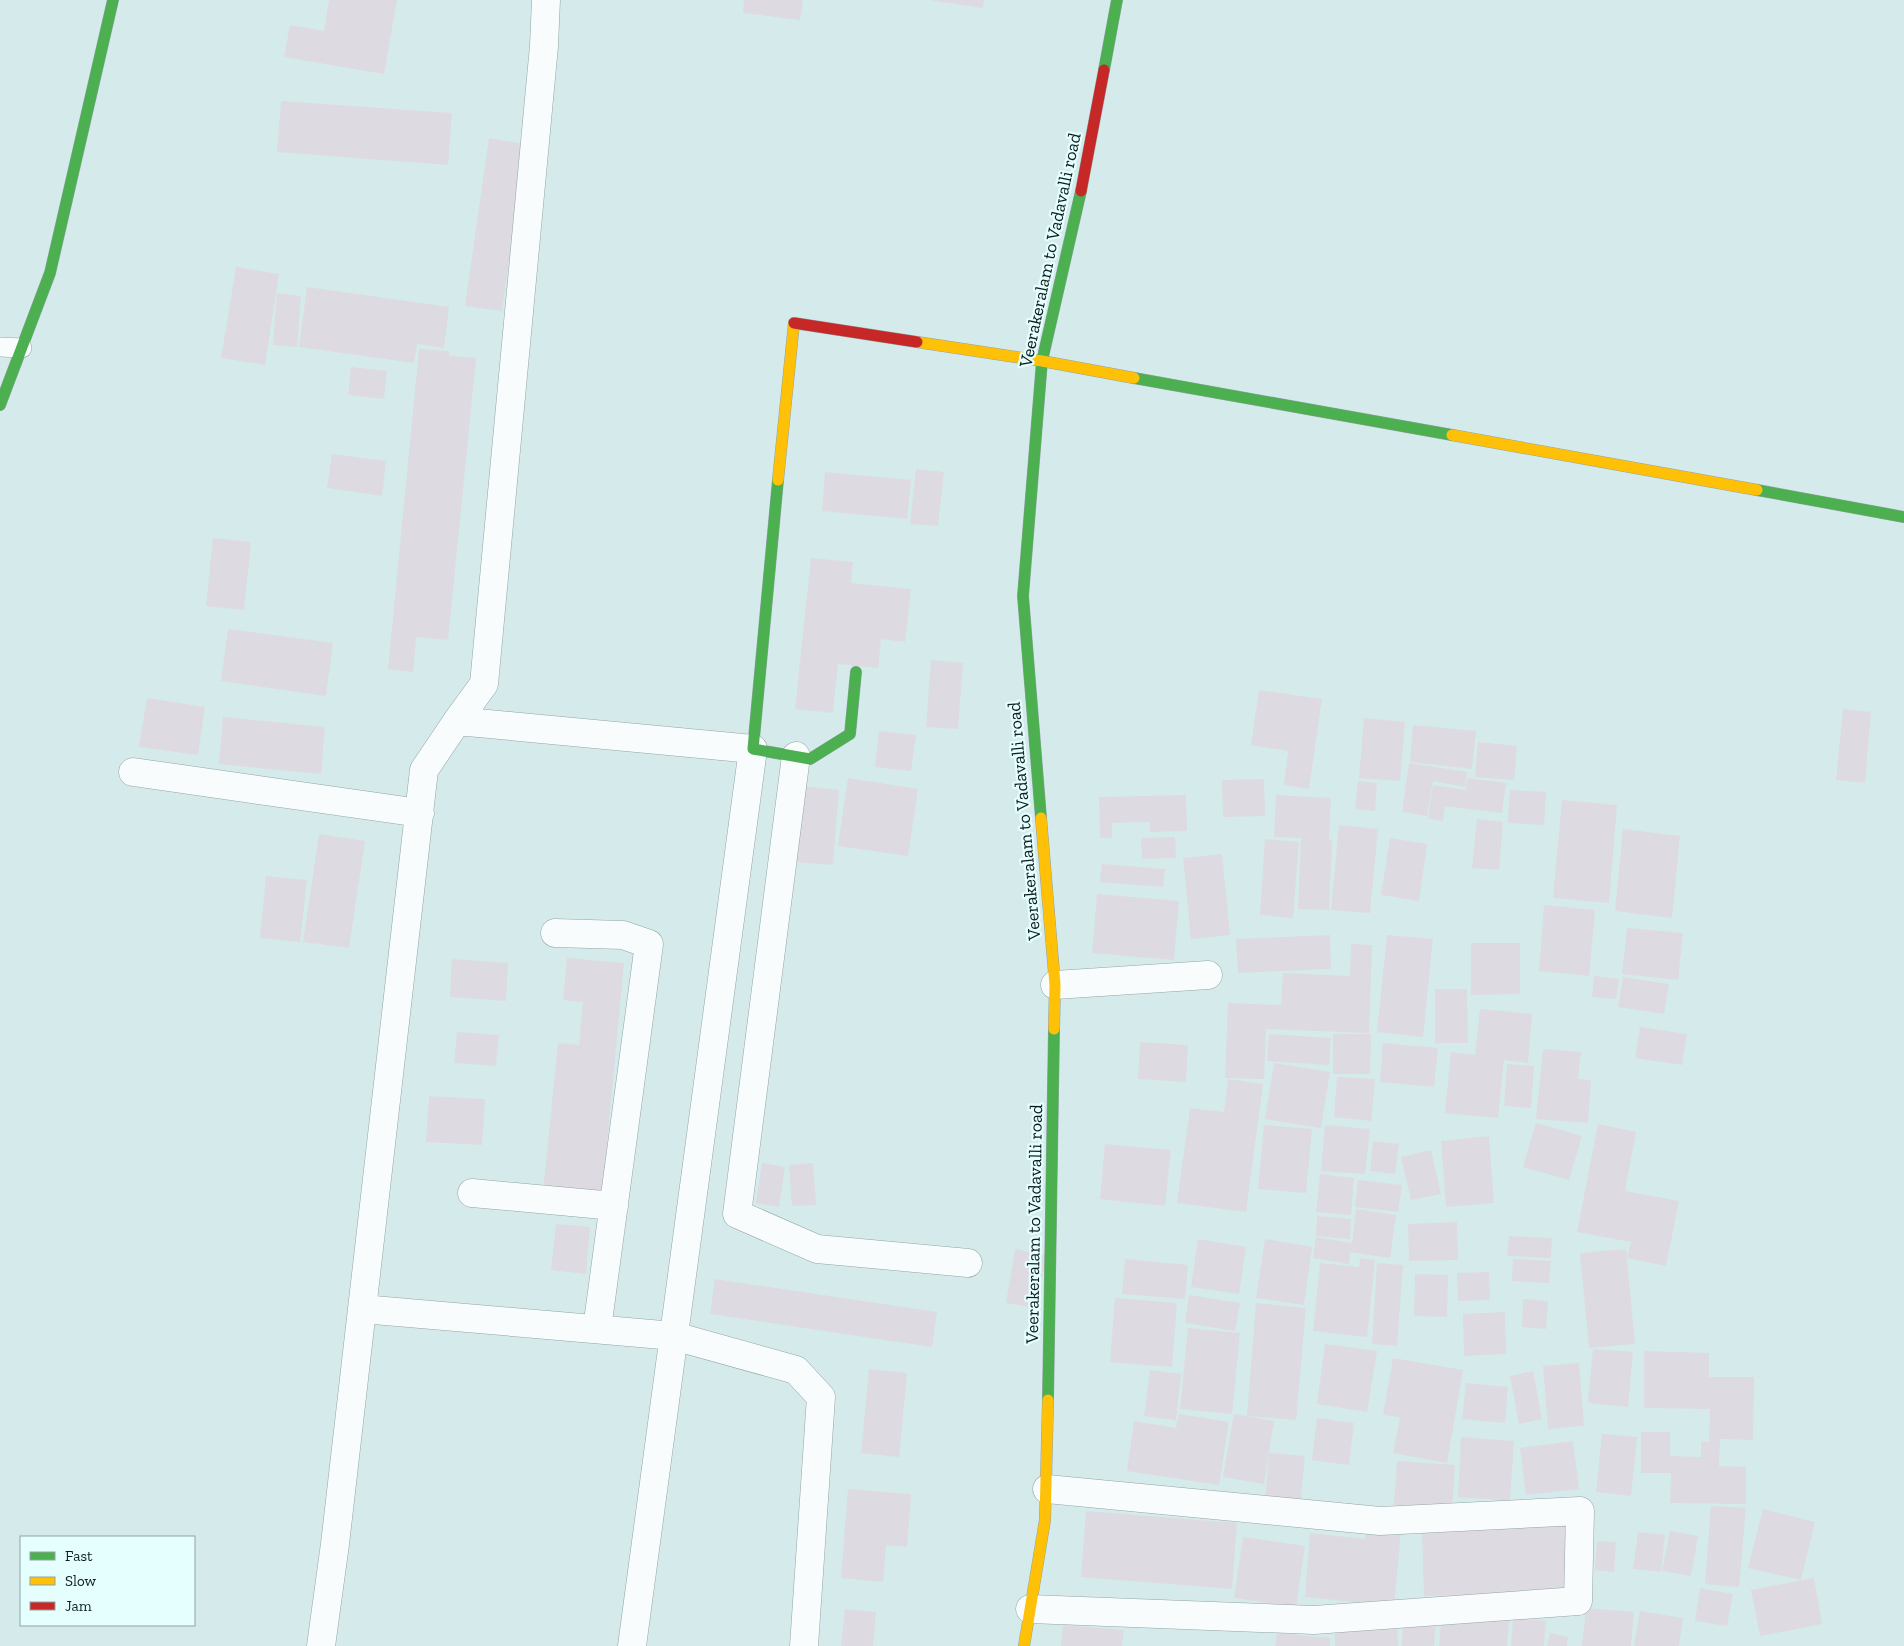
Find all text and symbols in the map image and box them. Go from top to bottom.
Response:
street label: Veerakeralam to Vadavalli road [1014,131,1086,370]
street label: Veerakeralam to Vadavalli road [1003,701,1045,942]
street label: Veerakeralam to Vadavalli road [1021,1104,1047,1345]
legend [20,1536,195,1626]
text: Fast [65,1547,93,1565]
text: Slow [65,1572,97,1590]
text: Jam [65,1597,92,1615]

